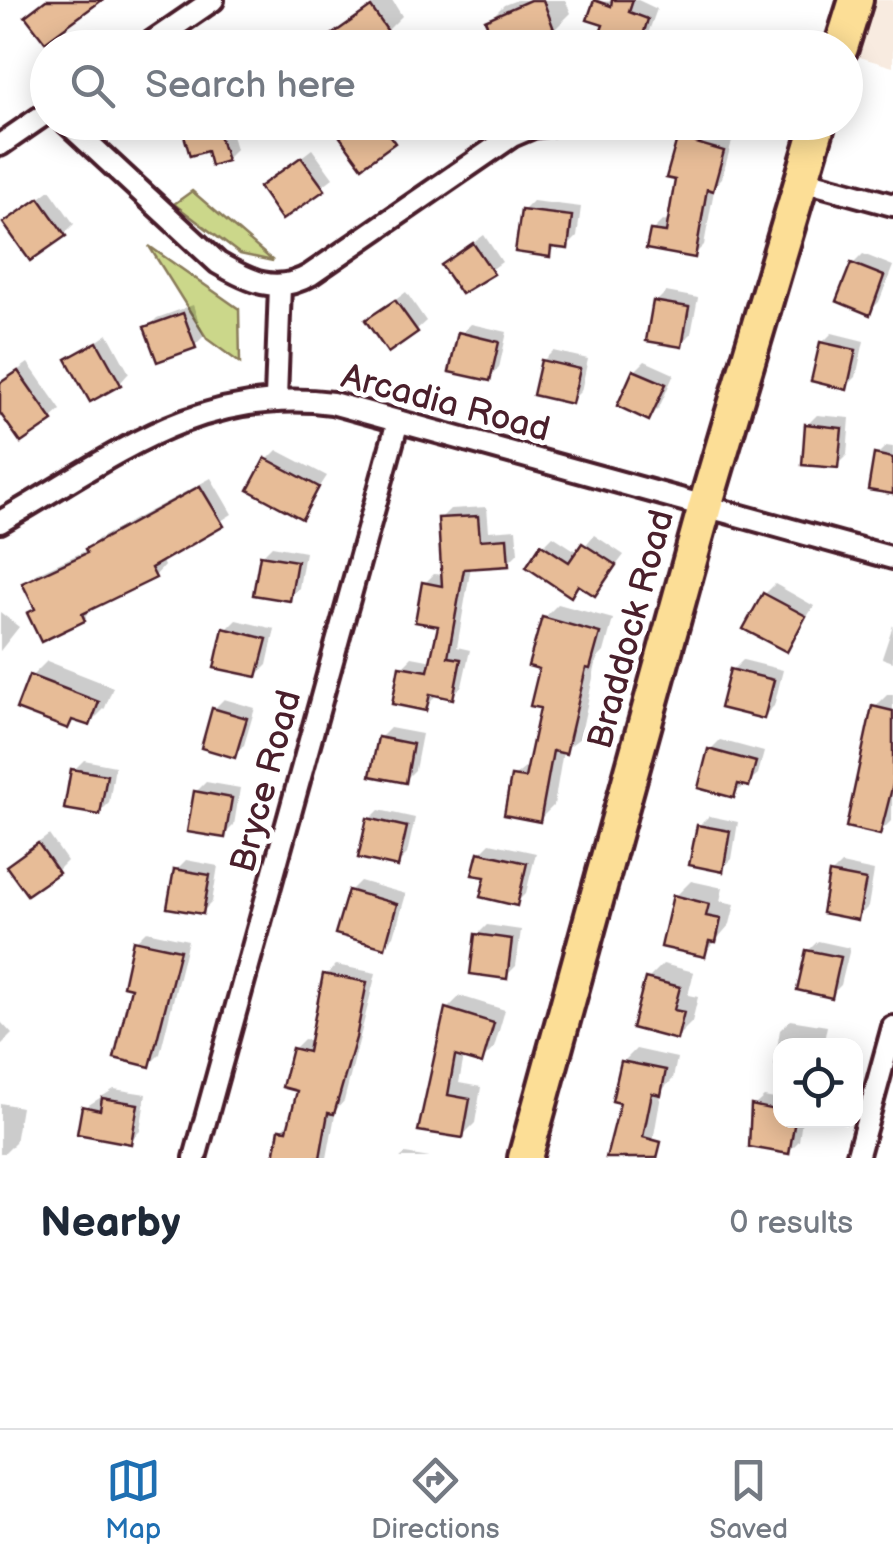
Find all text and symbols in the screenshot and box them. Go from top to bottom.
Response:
search box [30,30,863,140]
icon: search [65,58,120,113]
text: Search here [145,63,356,108]
street label: Arcadia Road [337,355,554,452]
street label: Braddock Road [579,505,684,754]
street label: Bryce Road [222,686,311,877]
map controls [773,1038,863,1128]
button: locate [773,1038,863,1128]
text: Nearby [40,1198,180,1249]
text: 0 results [730,1204,853,1243]
tab: Map [105,1453,161,1546]
tab: Directions [371,1453,500,1546]
tab: Saved [710,1453,788,1546]

